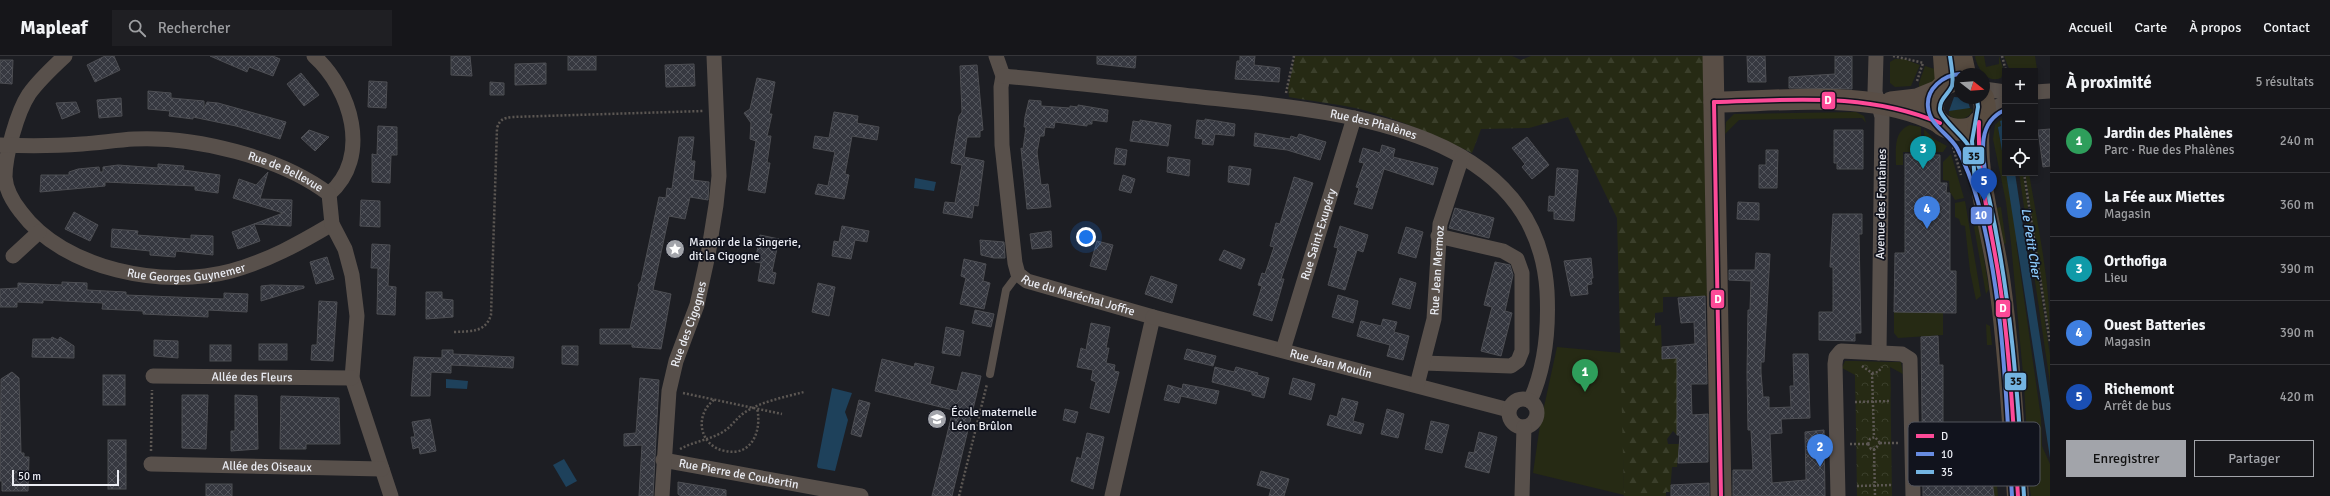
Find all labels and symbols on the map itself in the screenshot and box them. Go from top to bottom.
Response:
north arrow [1954,68,1990,104]
line badge: D [1821,91,1836,110]
text: D [1824,94,1832,107]
street label: Rue des Phalènes [1329,106,1419,143]
pin: 3 [1910,136,1936,169]
line badge: 35 [1962,146,1985,165]
street label: Rue de Bellevue [246,148,326,196]
street label: Avenue des Fontaines [1873,149,1890,259]
text: 35 [1968,150,1980,163]
pin: 5 [1971,168,1997,201]
street label: Rue Saint-Exupéry [1298,187,1340,282]
pin: 4 [1914,196,1940,229]
line badge: 10 [1970,206,1993,225]
water label: Le Petit Cher [2018,207,2045,282]
text: 10 [1975,209,1987,222]
street label: Rue Jean Mermoz [1427,225,1448,316]
your location [1076,227,1096,247]
place label: Manoir de la Singerie, dit la Cigogne [689,235,801,264]
place icon: Manoir de la Singerie, dit la Cigogne [664,238,686,260]
street label: Rue Georges Guynemer [126,260,248,286]
street label: Rue du Maréchal Joffre [1017,272,1137,319]
street label: Rue des Cigognes [668,280,710,369]
line badge: D [1710,289,1725,309]
text: D [1714,293,1722,306]
line badge: D [1995,299,2011,318]
text: D [1999,302,2007,315]
street label: Rue Jean Moulin [1288,346,1374,382]
pin: 1 [1572,359,1598,392]
street label: Allée des Fleurs [211,370,293,385]
line badge: 35 [2004,372,2027,391]
text: 35 [2010,375,2022,388]
place label: École maternelle Léon Brûlon [951,405,1037,434]
school or university icon: École maternelle Léon Brûlon [926,408,948,430]
legend [1908,422,2040,486]
text: D [1941,430,1948,443]
pin: 2 [1807,434,1833,467]
text: 10 [1941,448,1953,461]
street label: Rue Pierre de Coubertin [677,456,800,493]
street label: Allée des Oiseaux [222,459,312,475]
text: 35 [1941,466,1953,479]
scale bar [12,468,119,487]

